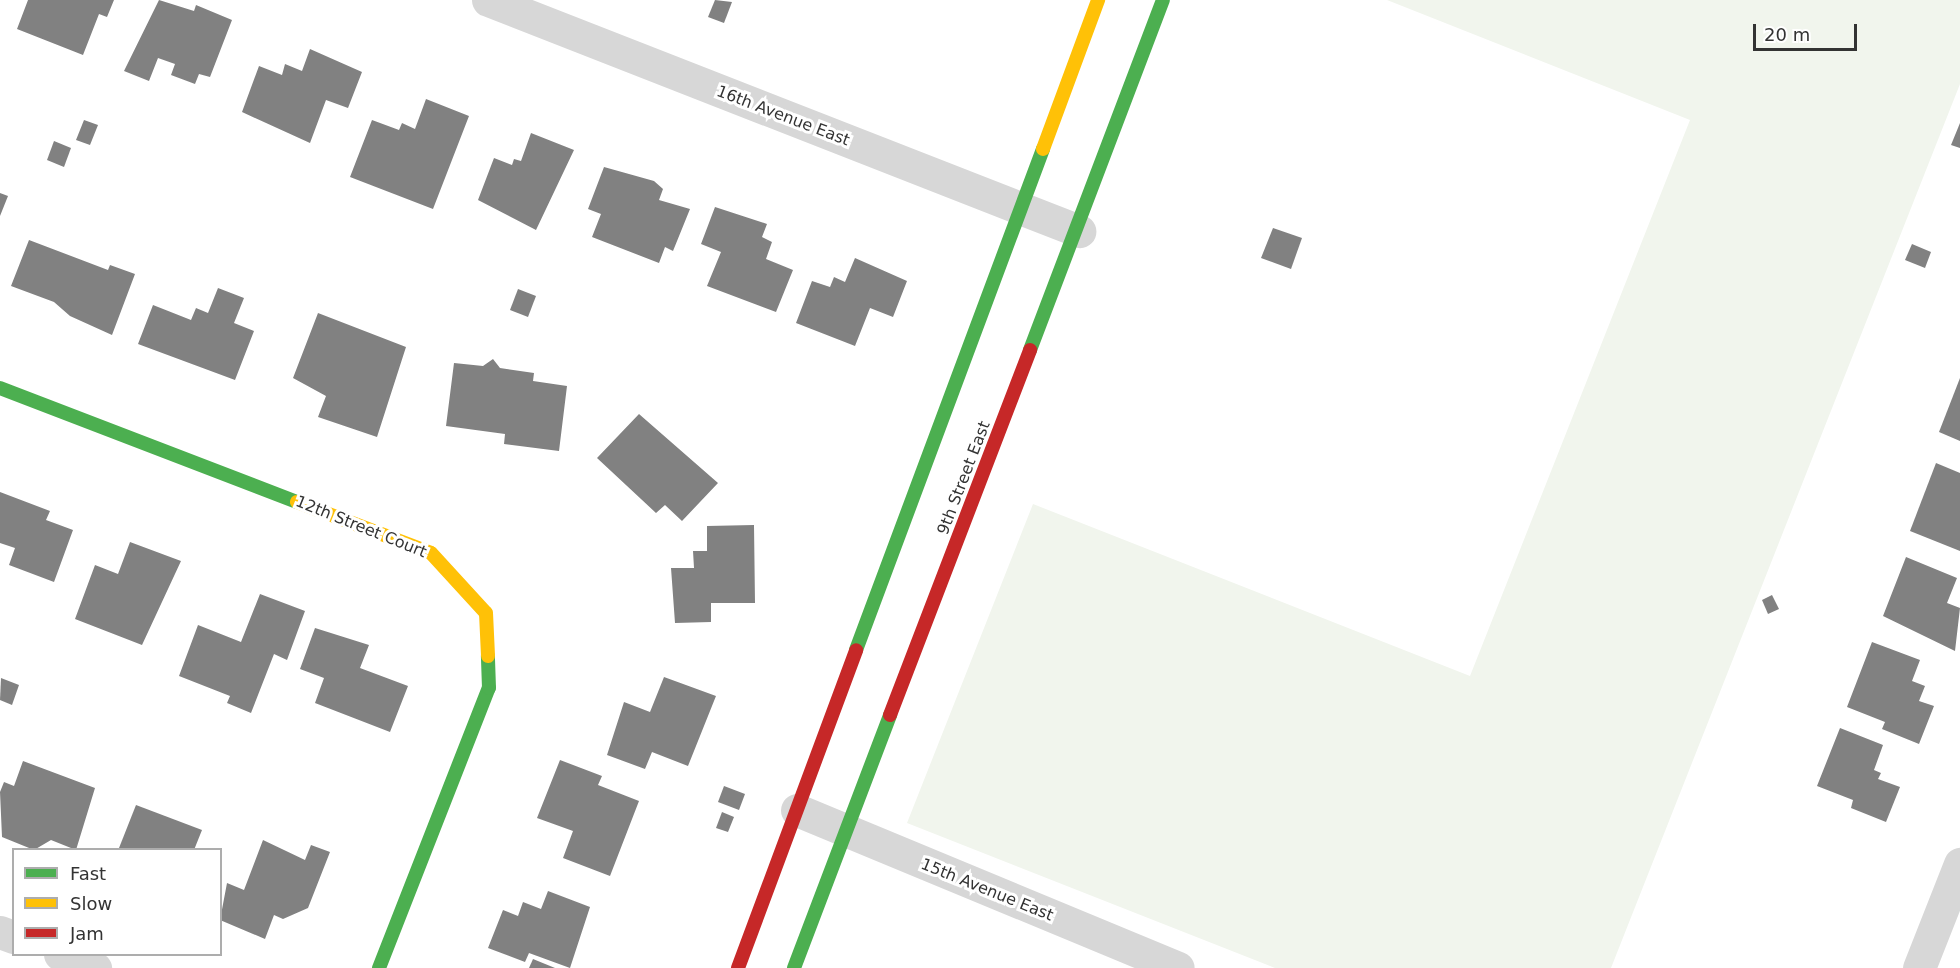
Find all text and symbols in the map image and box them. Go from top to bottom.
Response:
scale bar [1756,12,1860,50]
text: 20 m [1764,24,1810,45]
street label: 16th Avenue East [714,82,852,150]
street label: 9th Street East [934,419,994,537]
street label: 12th Street Court [293,492,429,562]
legend [12,848,222,956]
street label: 15th Avenue East [918,855,1056,925]
text: Fast [70,863,106,884]
text: Slow [70,893,112,914]
text: Jam [70,923,104,944]

